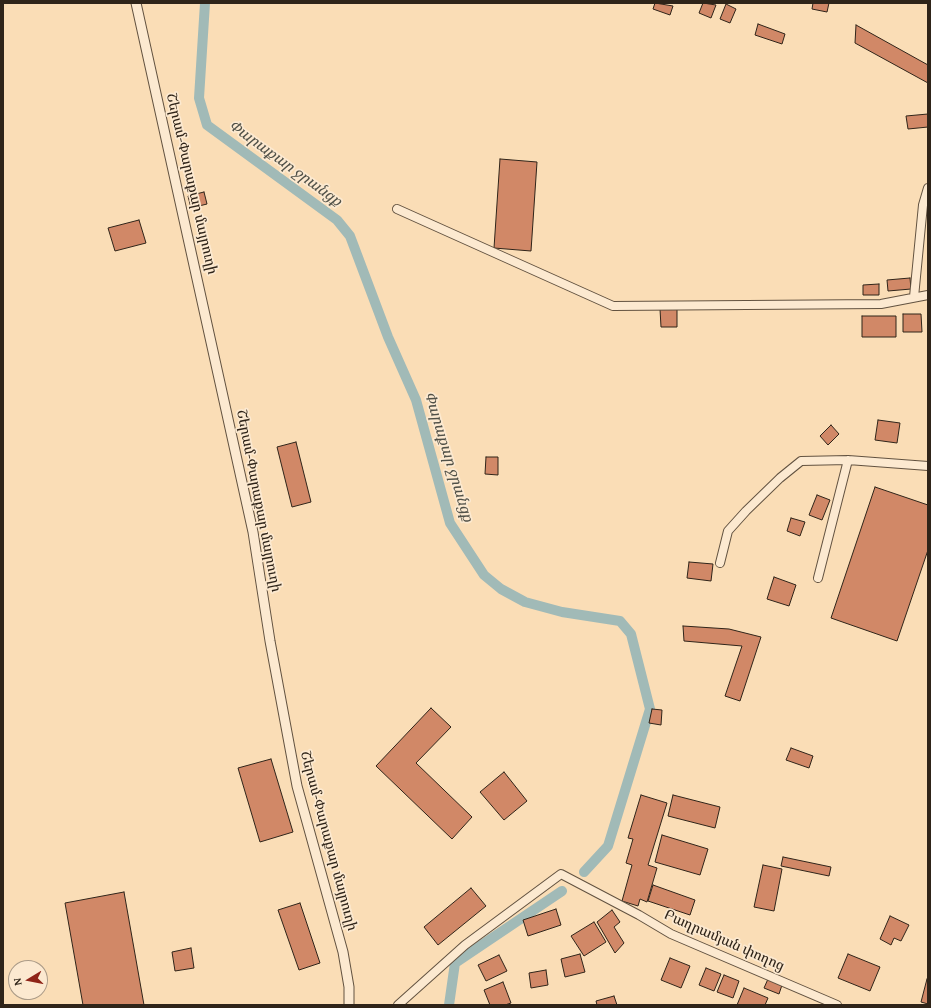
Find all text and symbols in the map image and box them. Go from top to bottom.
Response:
street label: Շերամ-Փարաքար մայրուղի [162,92,220,276]
water label: Փարաքար ջրանցք [225,117,345,211]
water label: Փարաքար ջրանցք [420,390,476,524]
street label: Շերամ-Փարաքար մայրուղի [232,408,284,594]
street label: Շերամ-Փարաքար մայրուղի [296,749,360,933]
street label: Բաղրամյան փողոց [661,907,787,975]
north arrow [8,960,48,1000]
text: N [9,977,26,987]

